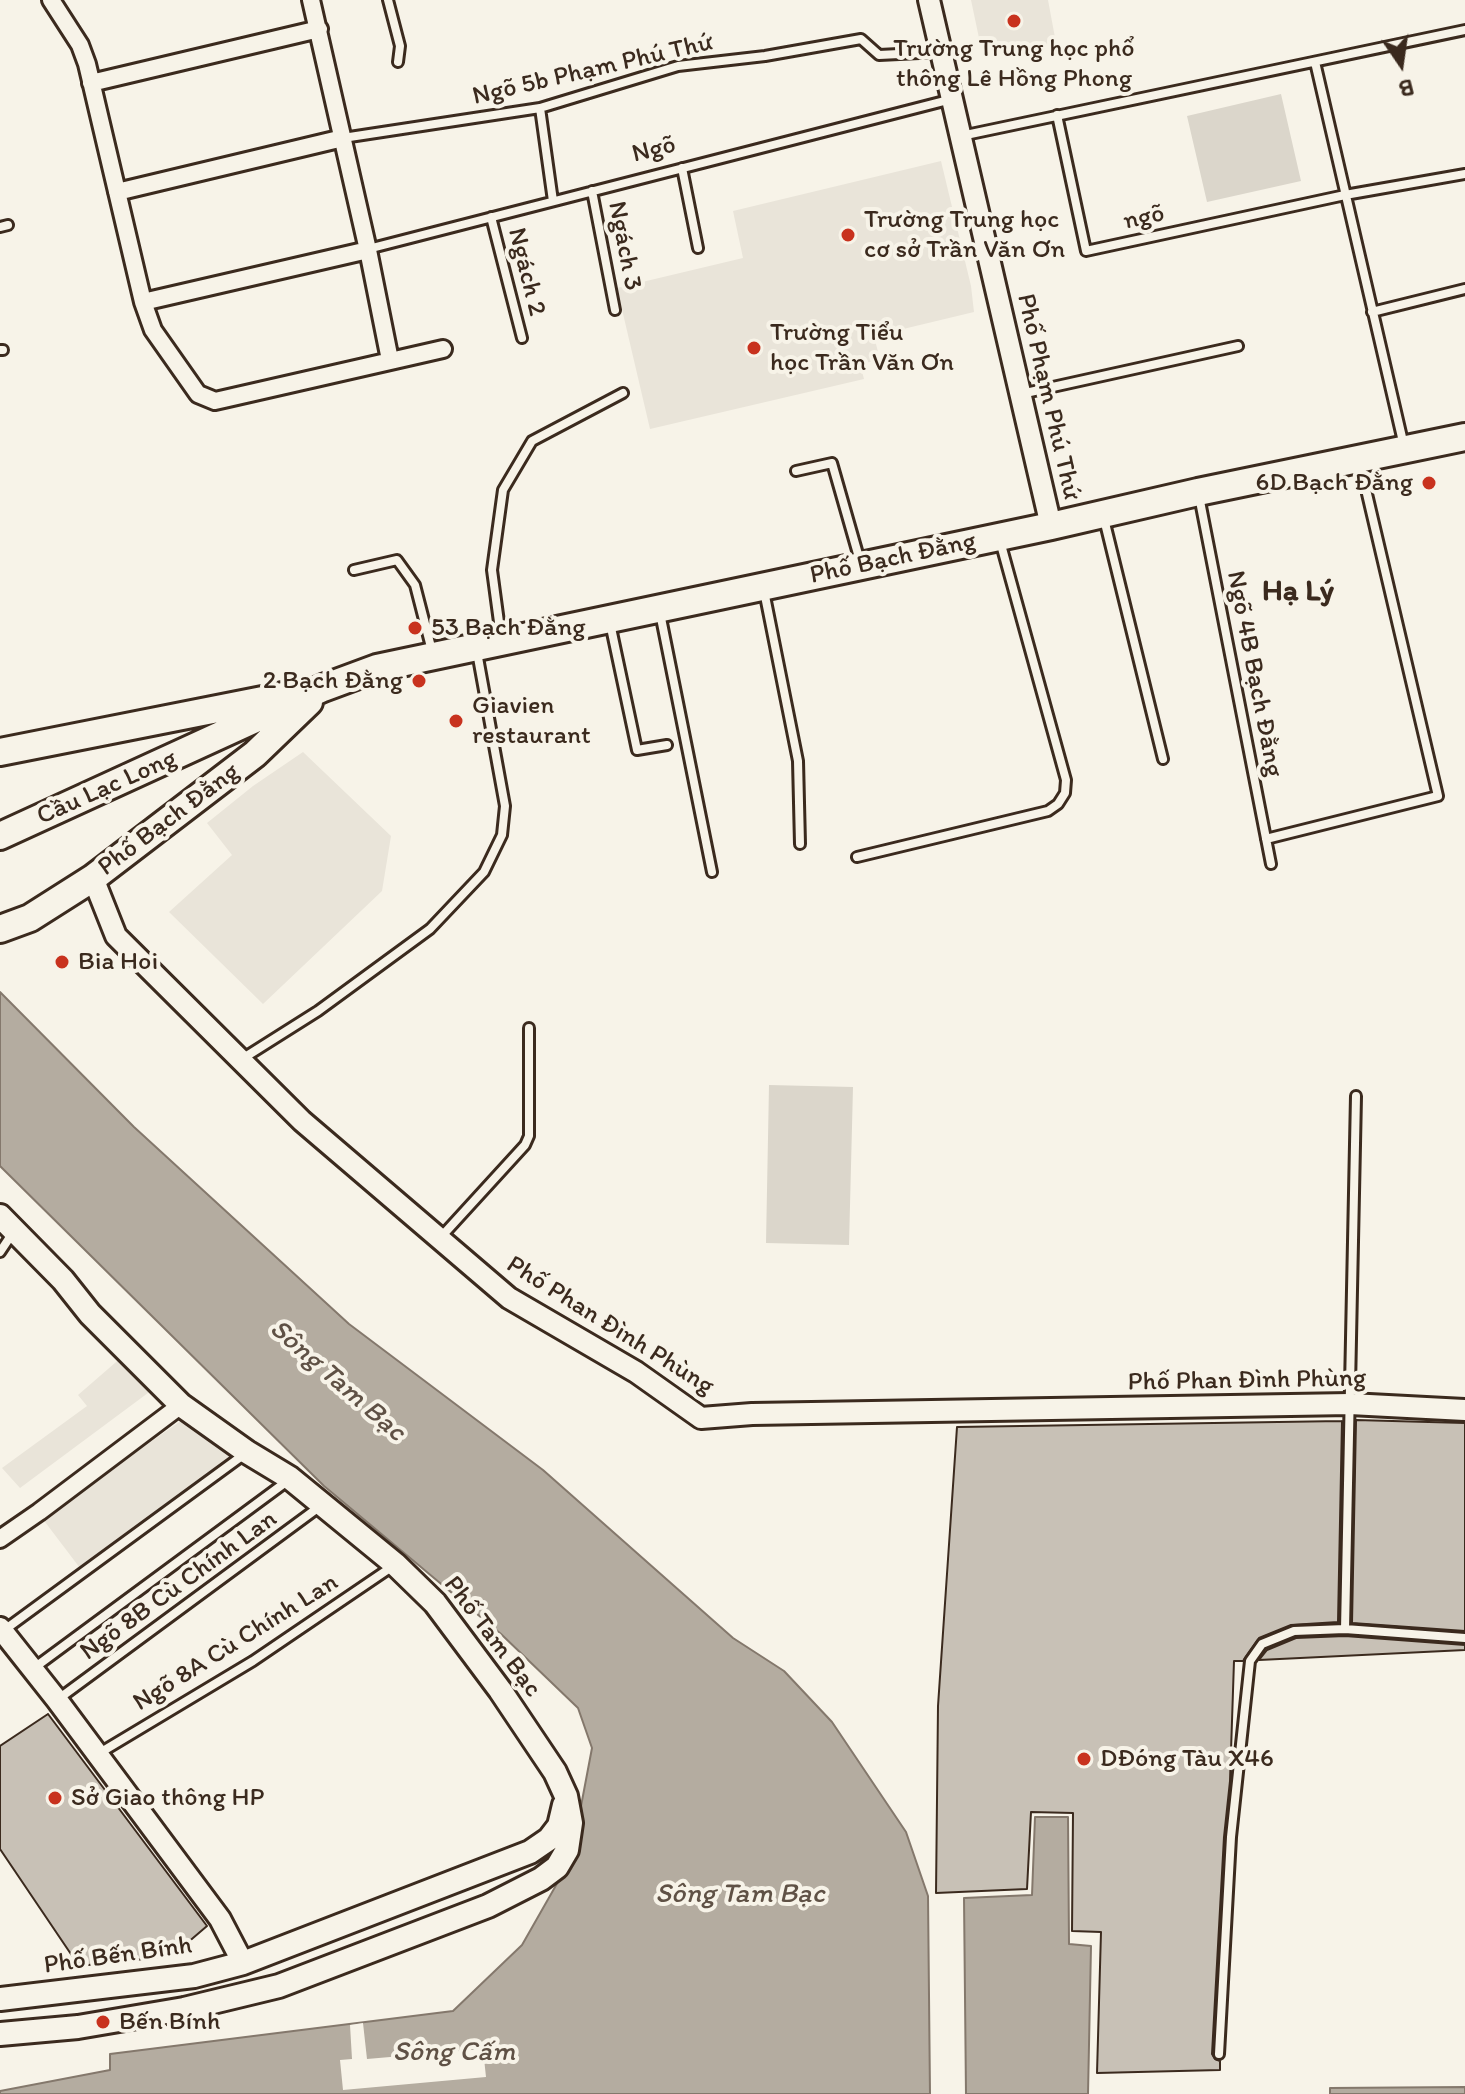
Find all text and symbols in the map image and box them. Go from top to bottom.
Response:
marker: Trường Trung học phổ thông Lê Hồng Phong [1005,12,1023,30]
north arrow [1361,24,1441,104]
street label: Ngõ 5b Phạm Phú Thứ [470,27,716,113]
place label: Trường Trung học phổ thông Lê Hồng Phong [893,33,1135,94]
text: B [1397,73,1416,103]
street label: Ngõ [629,130,679,170]
street label: ngõ [1121,198,1167,238]
street label: Ngách 3 [600,199,648,293]
place label: Trường Trung học cơ sở Trần Văn Ơn [864,204,1065,266]
street label: Ngách 2 [500,225,552,319]
marker: Trường Trung học cơ sở Trần Văn Ơn [839,226,857,244]
street label: Phố Phạm Phú Thứ [1009,291,1087,503]
place label: Trường Tiểu học Trần Văn Ơn [770,317,954,378]
marker: Trường Tiểu học Trần Văn Ơn [745,339,763,357]
place label: 6D Bạch Đằng [1255,467,1413,499]
marker: 6D Bạch Đằng [1420,474,1438,492]
street label: Phố Bạch Đằng [807,526,979,592]
street label: Ngõ 4B Bạch Đằng [1219,568,1289,780]
district label: Hạ Lý [1262,574,1334,610]
place label: 53 Bạch Đằng [431,612,585,644]
marker: 53 Bạch Đằng [406,619,424,637]
place label: 2 Bạch Đằng [263,665,403,697]
marker: 2 Bạch Đằng [410,672,428,690]
place label: Giavien restaurant [472,690,591,752]
marker: Giavien restaurant [447,712,465,730]
street label: Cầu Lạc Long [32,743,182,833]
street label: Phố Bạch Đằng [92,757,246,883]
place label: Bia Hoi [78,946,158,978]
marker: Bia Hoi [53,953,71,971]
street label: Phố Phan Đình Phùng [501,1250,719,1402]
water label: Sông Tam Bạc [262,1313,412,1449]
street label: Phố Phan Đình Phùng [1127,1363,1367,1399]
street label: Ngõ 8B Cù Chính Lan [74,1504,284,1668]
street label: Ngõ 8A Cù Chính Lan [128,1567,344,1719]
street label: Phố Tam Bạc [436,1570,548,1704]
place label: DĐóng Tàu X46 [1100,1743,1274,1775]
marker: DĐóng Tàu X46 [1075,1750,1093,1768]
place label: Sở Giao thông HP [71,1782,264,1814]
marker: Sở Giao thông HP [46,1789,64,1807]
water label: Sông Tam Bạc [655,1878,825,1912]
street label: Phố Bến Bính [42,1930,194,1982]
place label: Bến Bính [119,2006,220,2038]
marker: Bến Bính [94,2013,112,2031]
water label: Sông Cấm [393,2036,515,2070]

